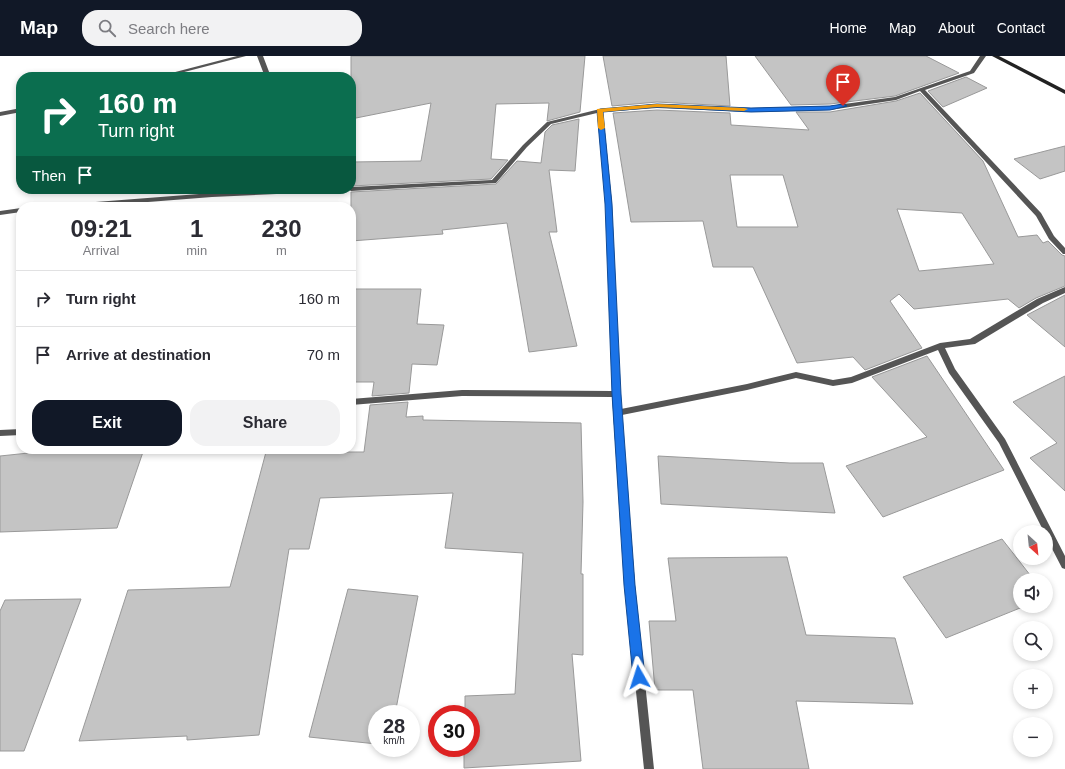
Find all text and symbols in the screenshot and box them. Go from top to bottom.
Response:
search box [82,10,362,46]
text: Map [20,17,58,38]
icon: search [96,17,118,39]
text: Search here [128,20,210,37]
text: Home [830,20,867,36]
text: Map [889,20,916,36]
text: About [938,20,975,36]
text: Contact [997,20,1045,36]
pin [826,65,860,106]
icon: arrive [832,71,854,93]
icon: right [32,88,84,140]
text: 160 m [98,88,177,119]
text: Turn right [98,121,174,141]
icon: arrive [74,164,96,186]
text: Then [32,167,66,184]
text: 09:21 [70,215,132,242]
text: 1 [190,215,203,242]
text: 230 [262,215,302,242]
text: Arrival [83,243,120,258]
text: min [186,243,207,258]
text: m [276,243,287,258]
icon: right [32,288,54,310]
text: Turn right [66,290,136,307]
text: 160 m [298,290,340,307]
icon: arrive [32,344,54,366]
text: Arrive at destination [66,346,211,363]
text: 70 m [307,346,340,363]
button: Exit [32,400,182,446]
button: Share [190,400,340,446]
north arrow [1013,525,1053,565]
map controls [1013,525,1053,757]
button: sound [1013,573,1053,613]
button: search [1013,621,1053,661]
position arrow [618,656,660,698]
button: + [1013,669,1053,709]
speed limit sign: 30 [428,705,480,757]
text: 28 [383,715,405,737]
button: − [1013,717,1053,757]
text: km/h [383,735,405,746]

